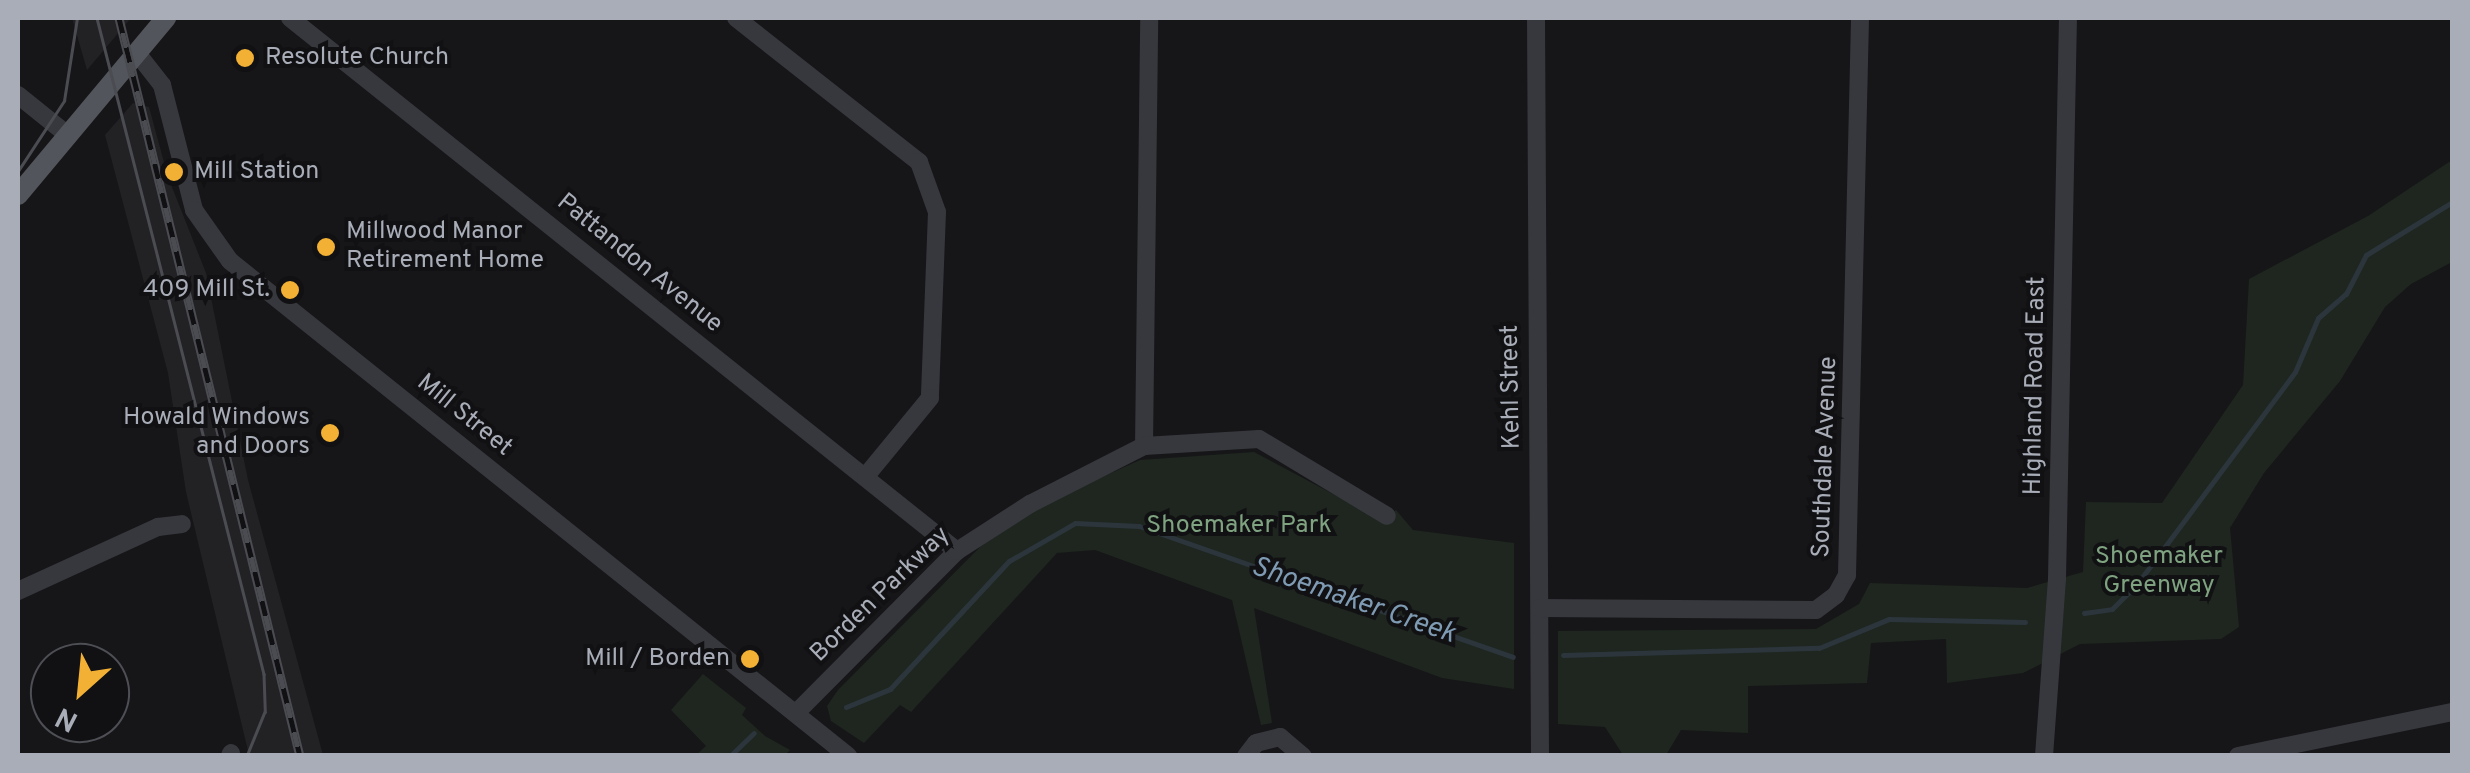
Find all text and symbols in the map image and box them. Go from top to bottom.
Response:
place label: Resolute Church [265,43,449,73]
marker: Resolute Church [234,47,256,69]
place label: Mill Station [194,157,319,187]
marker: Mill Station [163,161,185,183]
street label: Pattandon Avenue [550,188,728,340]
place label: Millwood Manor Retirement Home [346,218,544,277]
marker: Millwood Manor Retirement Home [315,236,337,258]
place label: 409 Mill St. [143,275,270,305]
street label: Highland Road East [2019,276,2053,496]
marker: 409 Mill St. [279,279,301,301]
street label: Kehl Street [1496,324,1528,450]
street label: Southdale Avenue [1807,355,1845,559]
street label: Mill Street [410,368,518,464]
place label: Howald Windows and Doors [122,404,310,463]
marker: Howald Windows and Doors [319,422,341,444]
park label: Shoemaker Park [1146,511,1332,541]
street label: Borden Parkway [805,521,957,669]
park label: Shoemaker Greenway [2095,543,2223,602]
water label: Shoemaker Creek [1246,550,1460,652]
north arrow [30,643,130,743]
place label: Mill / Borden [585,644,730,674]
marker: Mill / Borden [739,648,761,670]
text: N [50,697,84,739]

